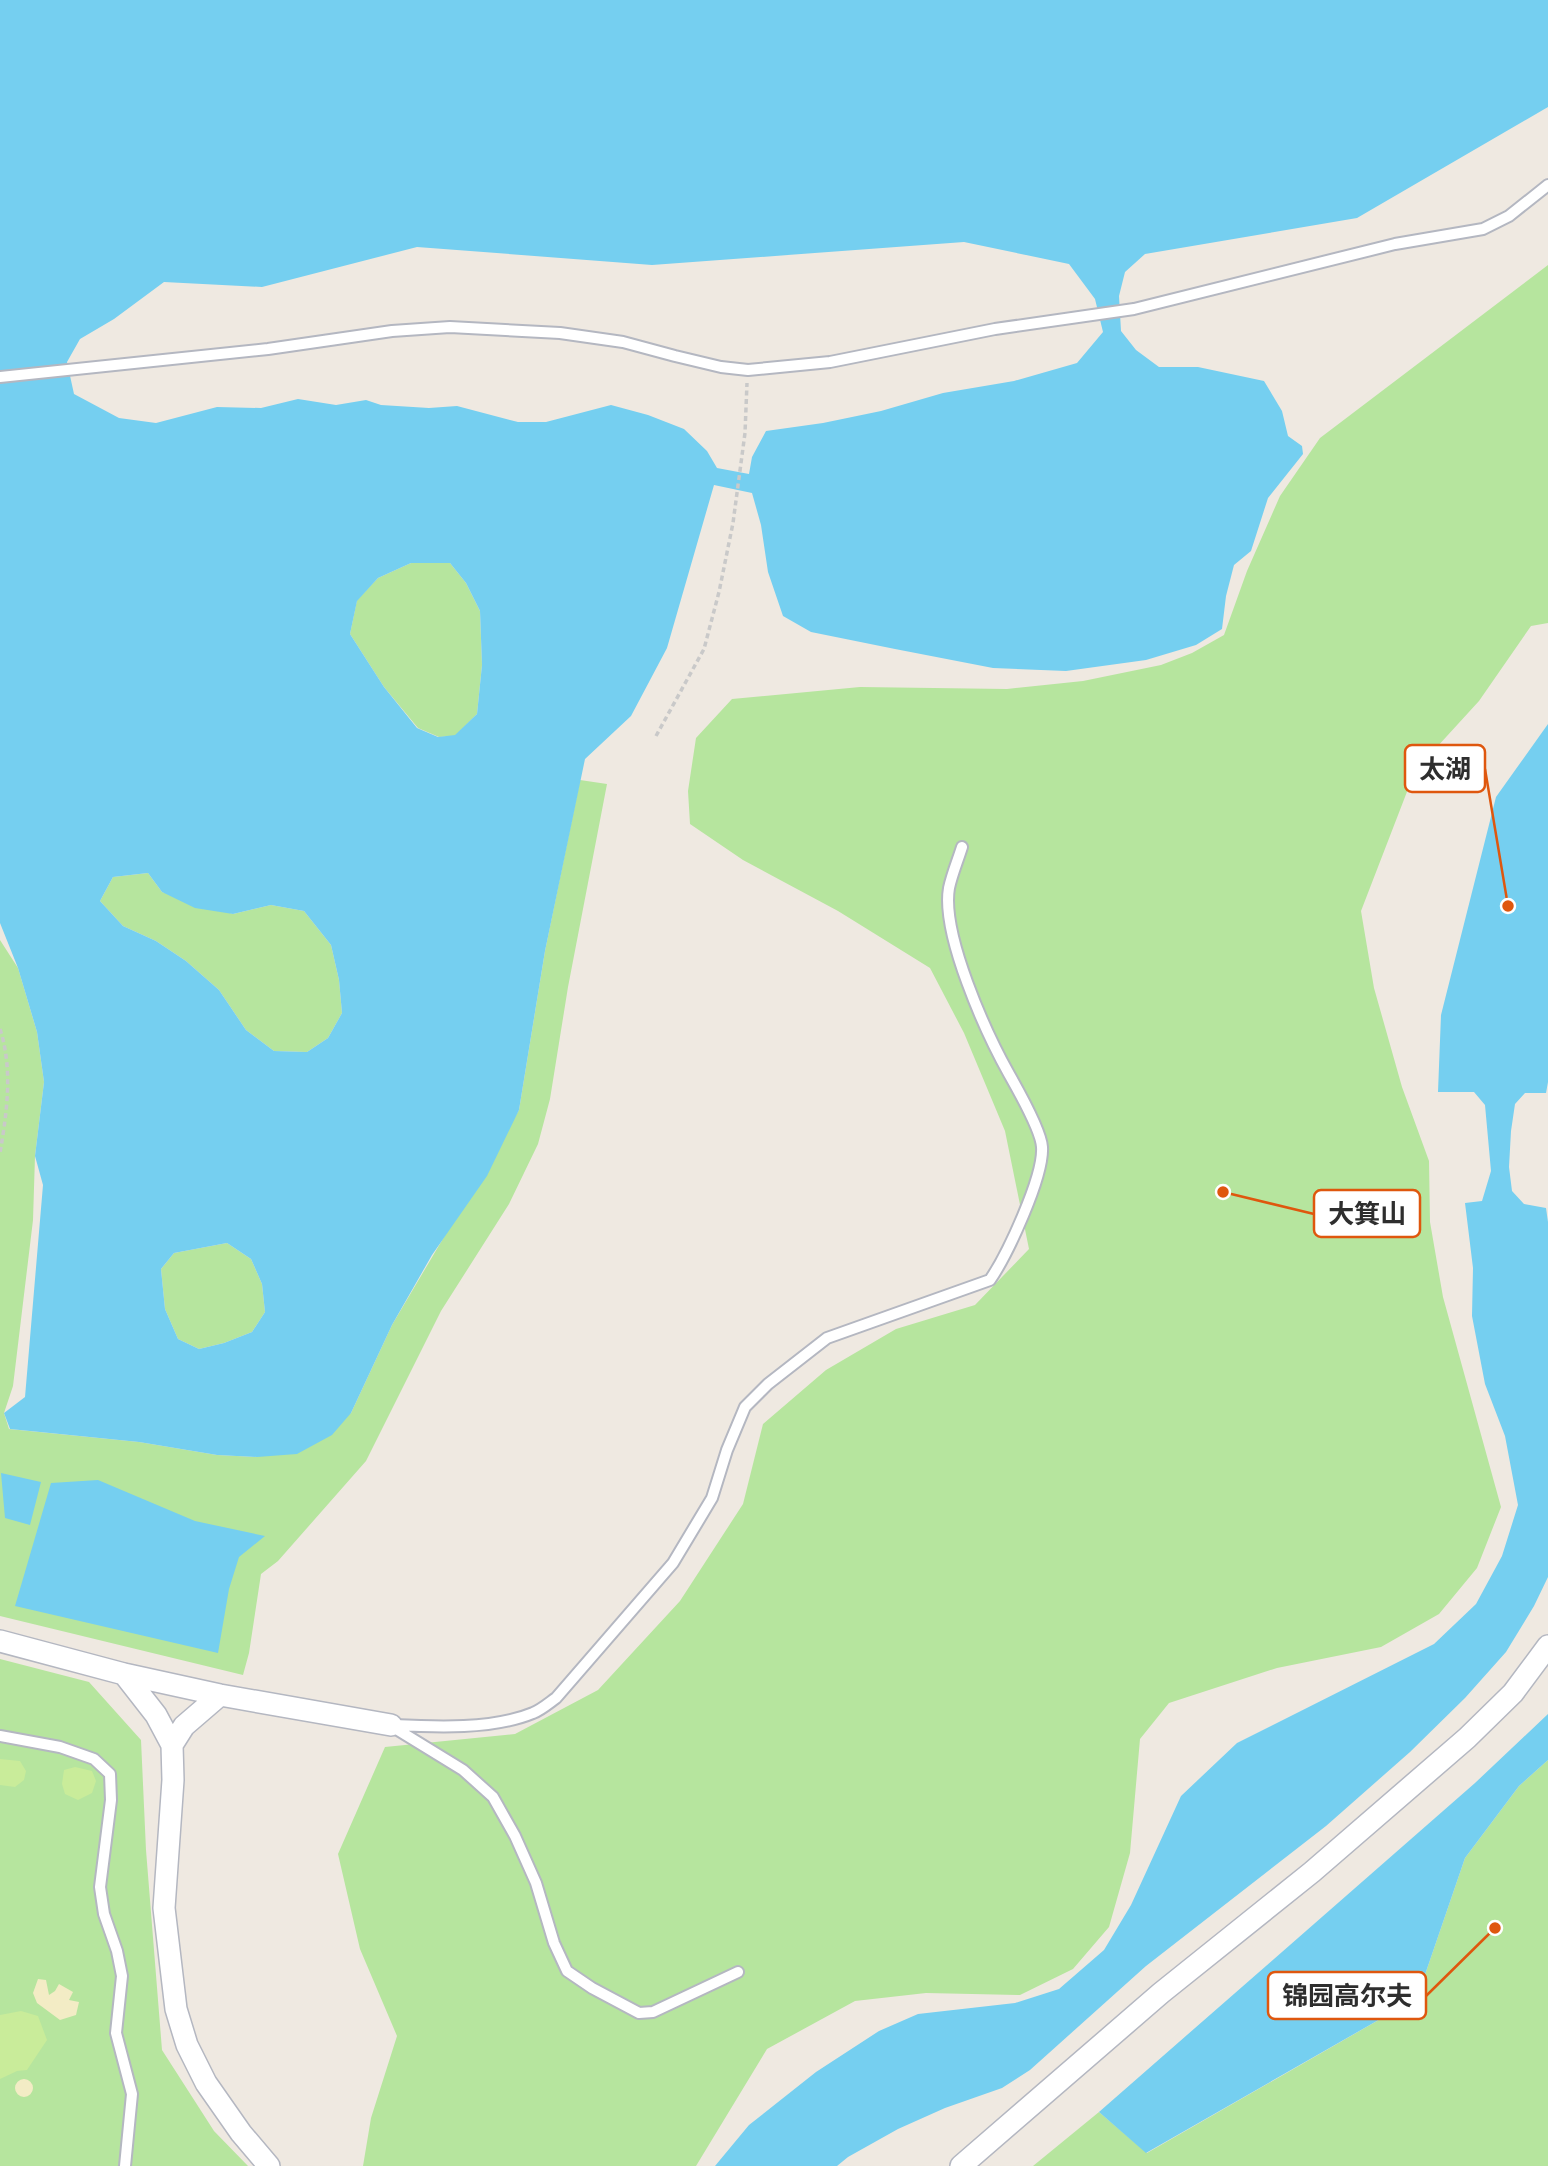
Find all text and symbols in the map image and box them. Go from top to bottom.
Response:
callout: 太湖 [1405,745,1485,792]
text: 太湖 [1419,754,1471,784]
callout: 大箕山 [1314,1190,1420,1237]
text: 大箕山 [1328,1199,1406,1229]
callout: 锦园高尔夫 [1268,1972,1426,2019]
text: 锦园高尔夫 [1282,1981,1412,2011]

